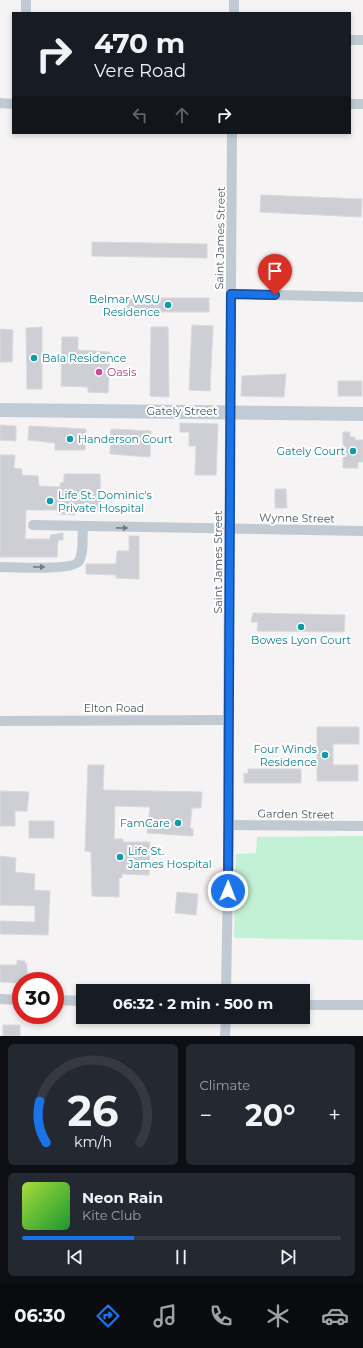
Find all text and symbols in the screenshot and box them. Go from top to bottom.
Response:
text: 470 m [94,26,185,60]
icon: right [28,28,80,80]
text: Vere Road [94,60,186,82]
icon: left [129,104,151,126]
icon: ahead [171,104,193,126]
icon: right [213,104,235,126]
street label: Saint James Street [212,186,228,290]
pin [258,254,292,295]
icon: arrive [264,260,286,282]
place label: Belmar WSU Residence [89,292,160,319]
marker: Belmar WSU Residence [163,300,173,310]
place label: Bala Residence [42,351,127,365]
marker: Bala Residence [29,353,39,363]
place label: Oasis [107,365,137,379]
marker: Oasis [94,367,104,377]
street label: Gately Street [147,404,218,418]
place label: Handerson Court [78,432,173,446]
marker: Handerson Court [65,434,75,444]
place label: Gately Court [276,444,346,458]
marker: Gately Court [348,446,358,456]
place label: Life St. Dominic's Private Hospital [58,488,153,515]
marker: Life St. Dominic's Private Hospital [45,496,55,506]
street label: Saint James Street [211,510,225,613]
street label: Wynne Street [259,510,336,526]
one-way arrow [116,525,129,531]
one-way arrow [33,564,46,570]
marker: Bowes Lyon Court [296,622,306,632]
place label: Bowes Lyon Court [251,633,351,647]
street label: Elton Road [84,701,144,715]
place label: Four Winds Residence [253,742,318,769]
marker: Four Winds Residence [320,750,330,760]
street label: Garden Street [257,806,335,822]
place label: FamCare [120,816,170,830]
marker: FamCare [173,818,183,828]
place label: Life St. James Hospital [127,844,212,871]
marker: Life St. James Hospital [115,852,125,862]
position arrow [207,870,249,912]
speed limit sign: 30 [12,972,64,1024]
text: 06:32 · 2 min · 500 m [113,994,273,1013]
text: Climate [200,1077,250,1093]
text: 26 [67,1085,118,1135]
text: 20° [245,1097,296,1134]
text: − [200,1102,212,1129]
text: + [328,1102,341,1129]
text: km/h [74,1132,112,1150]
text: Neon Rain [82,1188,163,1207]
text: Kite Club [82,1207,141,1223]
icon: previous [64,1246,86,1268]
icon: pause [170,1246,192,1268]
icon: next [277,1246,299,1268]
icon: directions [94,1302,122,1330]
icon: music [151,1302,179,1330]
icon: phone [207,1302,235,1330]
icon: climate [264,1302,292,1330]
icon: car [321,1302,349,1330]
text: 06:30 [14,1305,66,1327]

